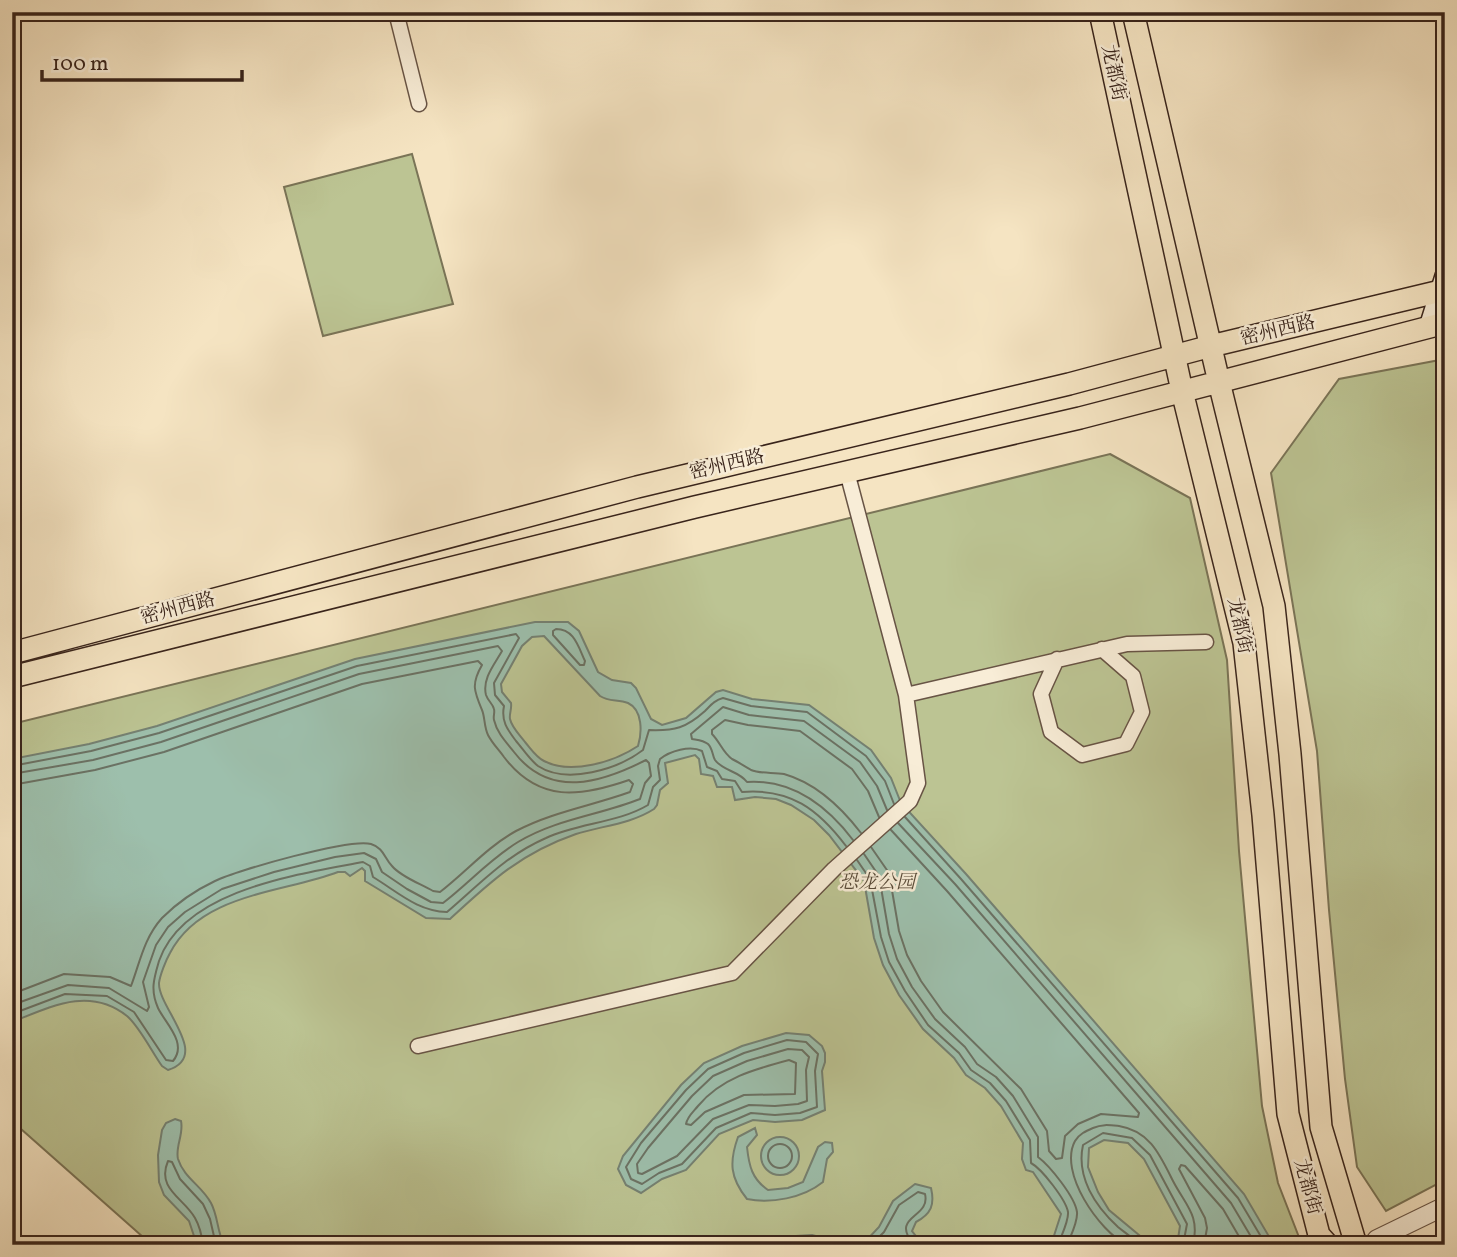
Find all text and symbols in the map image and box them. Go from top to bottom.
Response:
scale bar [42,38,242,82]
street label: 龙都街 [1094,42,1132,104]
text: 100 m [52,50,109,79]
street label: 密州西路 [1238,310,1318,352]
street label: 密州西路 [687,444,767,486]
street label: 密州西路 [138,587,218,631]
street label: 龙都街 [1220,595,1258,657]
park label: 恐龙公园 [839,870,918,896]
street label: 龙都街 [1287,1156,1327,1218]

